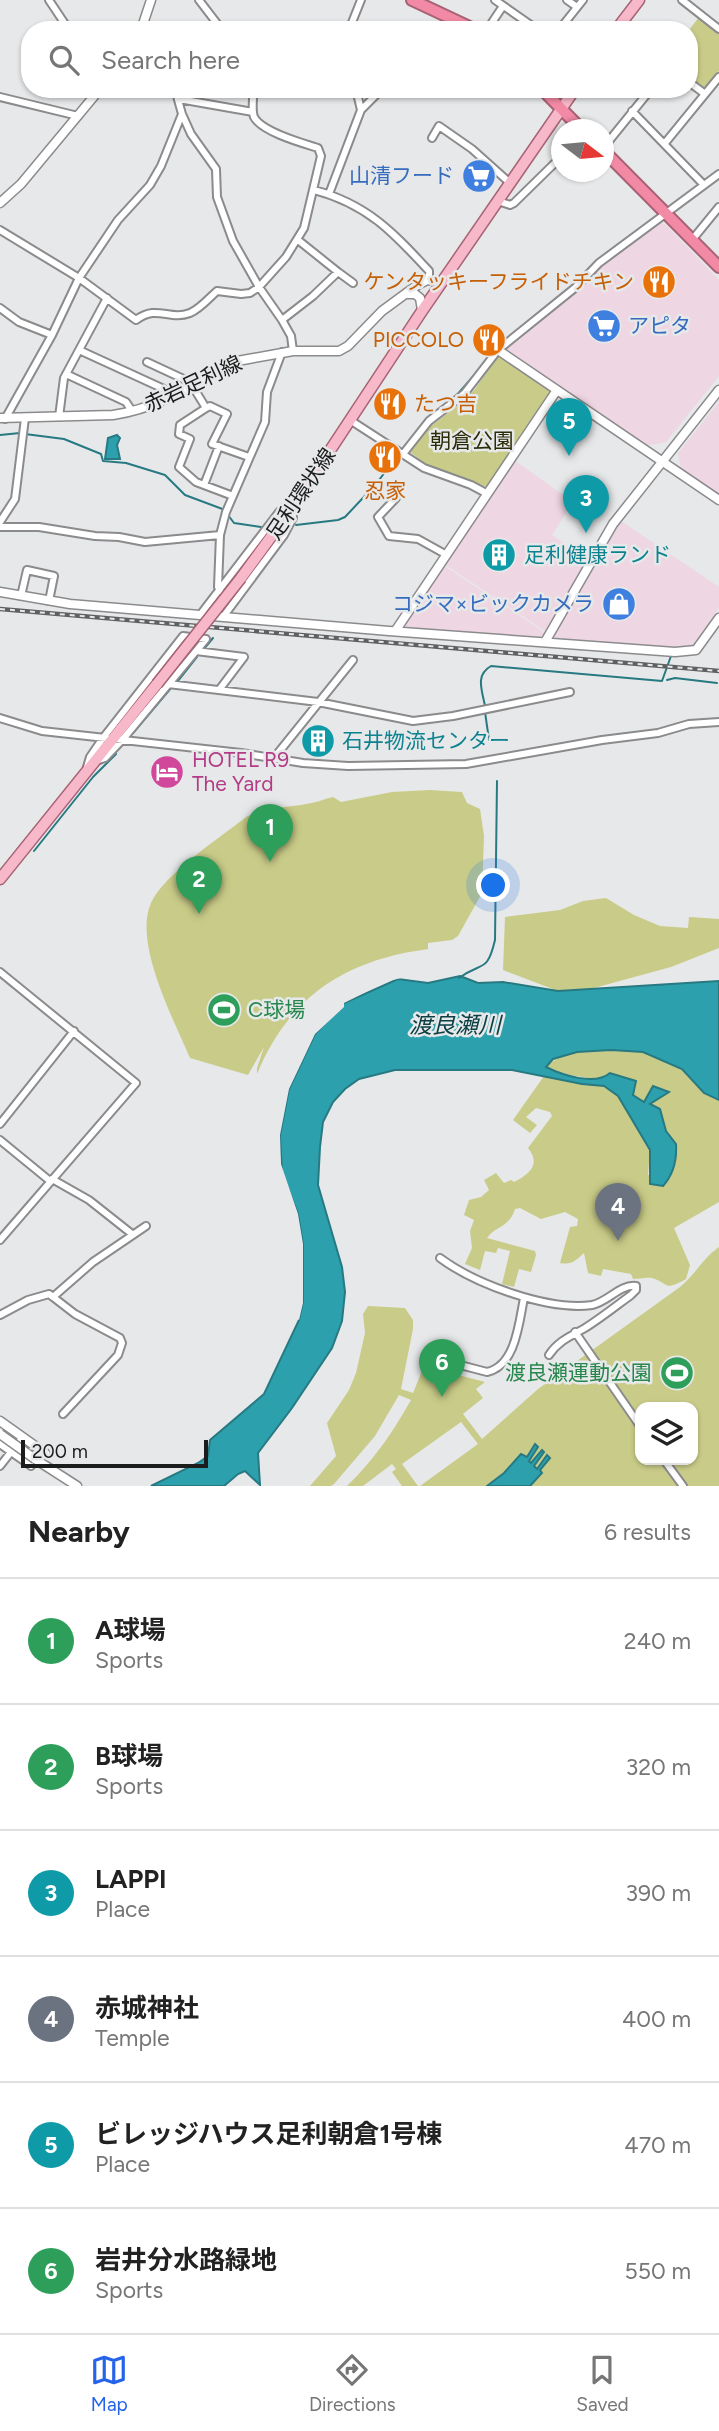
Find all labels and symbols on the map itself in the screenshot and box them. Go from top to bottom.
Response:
north arrow [551,119,614,182]
supermarket icon: 山清フード [460,157,498,195]
place label: 山清フード [349,163,454,188]
restaurant icon: ケンタッキーフライドチキン [640,263,678,301]
place label: ケンタッキーフライドチキン [364,269,634,294]
supermarket icon: アピタ [585,307,623,345]
place label: アピタ [628,313,691,338]
restaurant icon: PICCOLO [470,321,508,359]
place label: PICCOLO [373,327,464,352]
street label: 赤岩足利線 [140,350,246,417]
restaurant icon: たつ吉 [371,385,409,423]
place label: たつ吉 [414,391,477,416]
pin: 5 [546,398,592,456]
park label: 朝倉公園 [430,428,514,453]
restaurant icon: 忍家 [366,438,404,476]
street label: 足利環状線 [261,443,340,544]
pin: 3 [563,475,609,533]
place label: 忍家 [364,478,406,503]
building icon: 足利健康ランド [480,536,518,574]
place label: 足利健康ランド [524,542,671,567]
shop icon: コジマ×ビックカメラ [600,585,638,623]
place label: コジマ×ビックカメラ [392,591,594,616]
building icon: 石井物流センター [299,722,337,760]
place label: 石井物流センター [342,728,510,753]
place label: HOTEL R9 The Yard [192,747,289,796]
hotel icon: HOTEL R9 The Yard [148,753,186,791]
pin: 1 [247,804,293,862]
pin: 2 [176,856,222,914]
your location [476,868,510,902]
sports icon: C球場 [205,991,243,1029]
place label: C球場 [248,997,305,1022]
water label: 渡良瀬川 [409,1011,504,1039]
pin: 4 [595,1183,641,1241]
pin: 6 [419,1339,465,1397]
sports icon: 渡良瀬運動公園 [658,1354,696,1392]
place label: 渡良瀬運動公園 [505,1360,652,1385]
scale bar [21,1437,208,1469]

